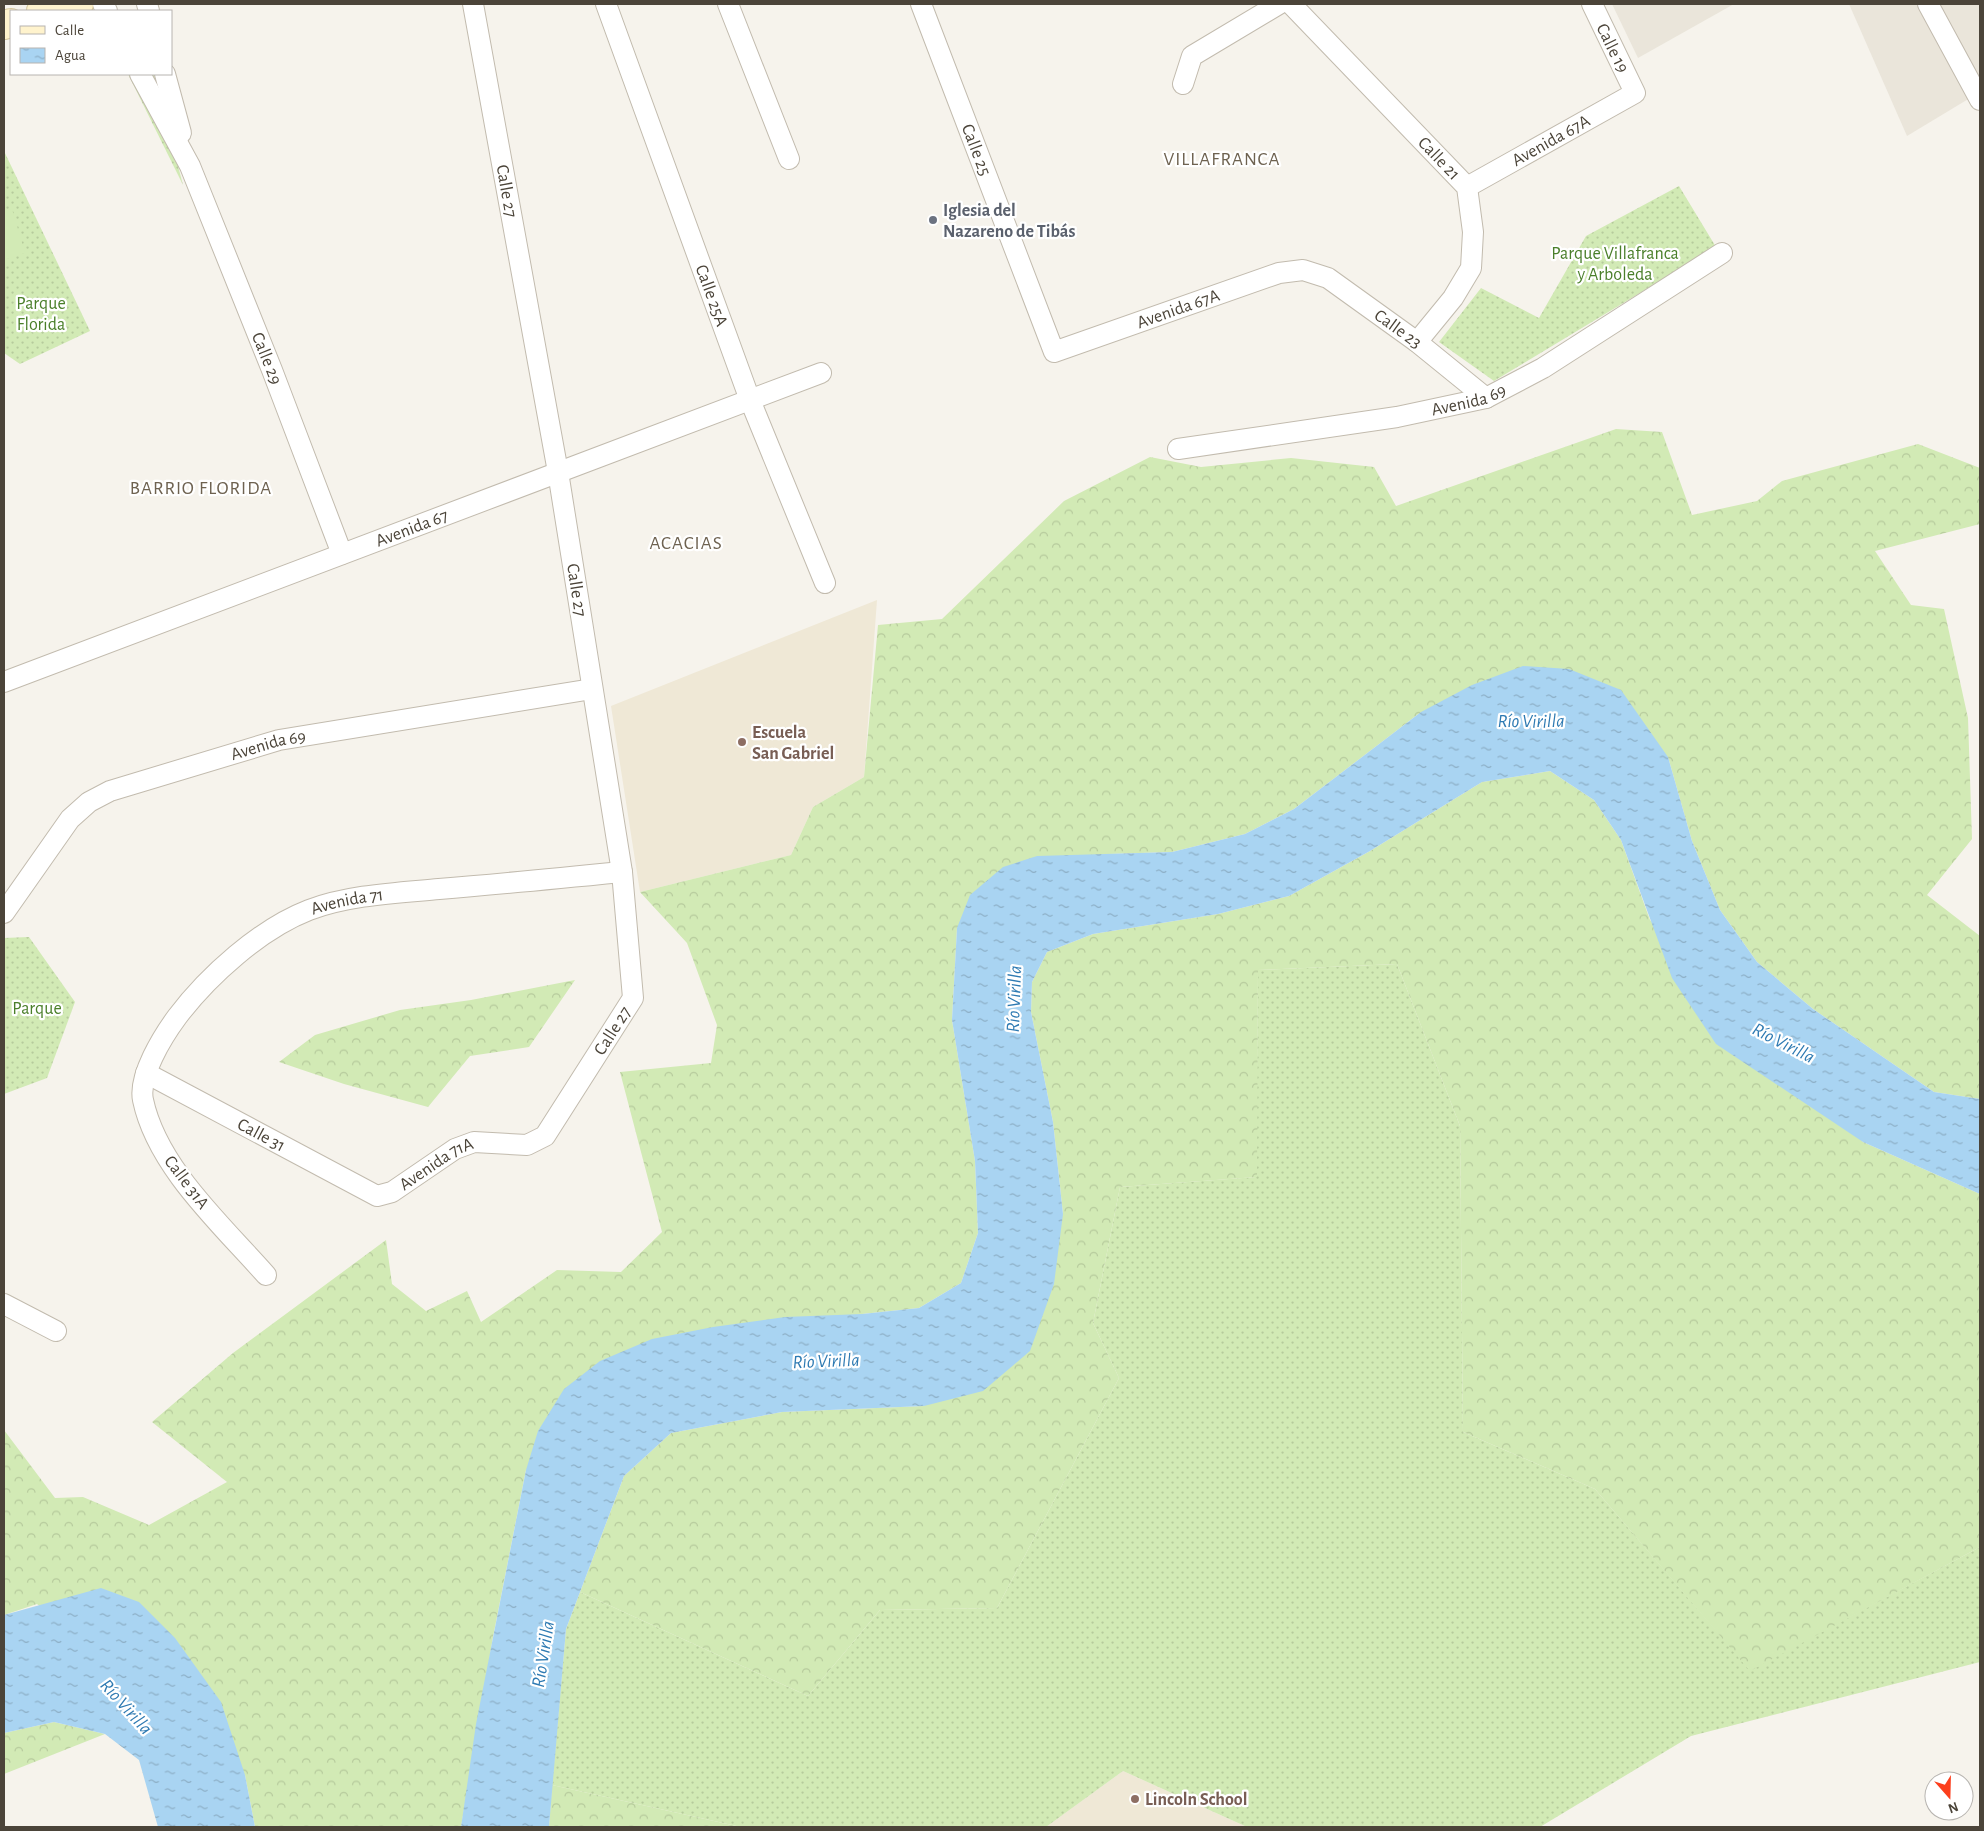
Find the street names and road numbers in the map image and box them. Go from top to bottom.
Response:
street label: Calle 19 [1593,21,1632,76]
street label: Avenida 67A [1509,112,1594,170]
street label: Calle 25 [958,122,994,178]
street label: Calle 21 [1414,134,1463,184]
street label: Calle 27 [493,163,520,219]
street label: Calle 25A [692,263,731,329]
street label: Avenida 67A [1135,286,1223,332]
street label: Calle 23 [1371,306,1425,352]
street label: Calle 29 [248,330,285,387]
street label: Avenida 69 [1430,381,1509,419]
street label: Avenida 67 [373,507,451,551]
street label: Calle 27 [563,562,589,618]
street label: Avenida 69 [229,728,307,764]
street label: Avenida 71 [309,886,384,919]
street label: Calle 27 [591,1004,635,1059]
street label: Calle 31 [234,1115,288,1156]
street label: Avenida 71A [396,1135,476,1194]
street label: Calle 31A [160,1152,212,1213]

